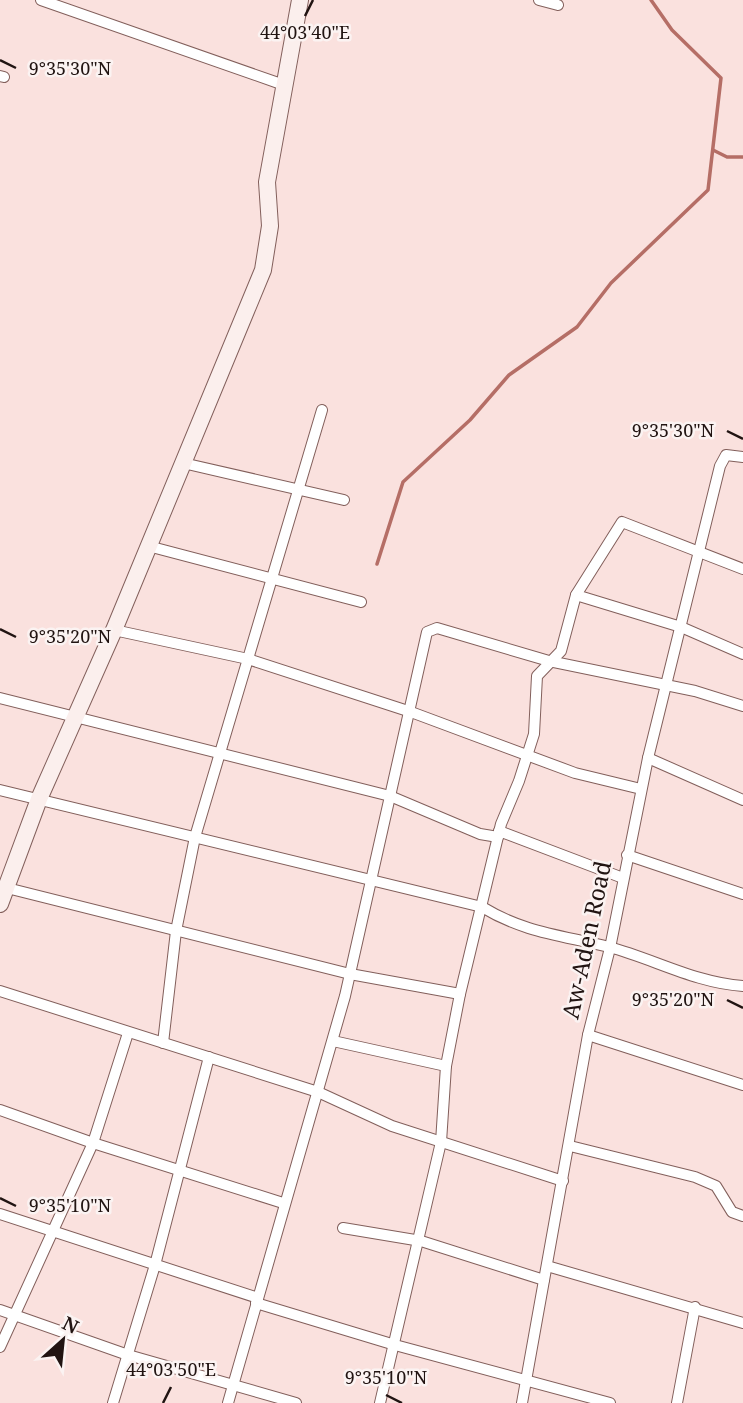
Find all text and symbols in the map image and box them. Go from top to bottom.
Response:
text: 44°03'40"E [260,20,350,44]
text: 9°35'30"N [29,56,112,80]
text: 9°35'30"N [632,418,715,442]
text: 9°35'20"N [29,624,112,648]
street label: Aw-Aden Road [554,858,618,1022]
text: 9°35'20"N [632,987,715,1011]
text: 9°35'10"N [29,1193,112,1217]
north arrow [28,1305,98,1375]
text: N [58,1310,83,1340]
text: 44°03'50"E [126,1357,216,1381]
text: 9°35'10"N [345,1365,428,1389]

